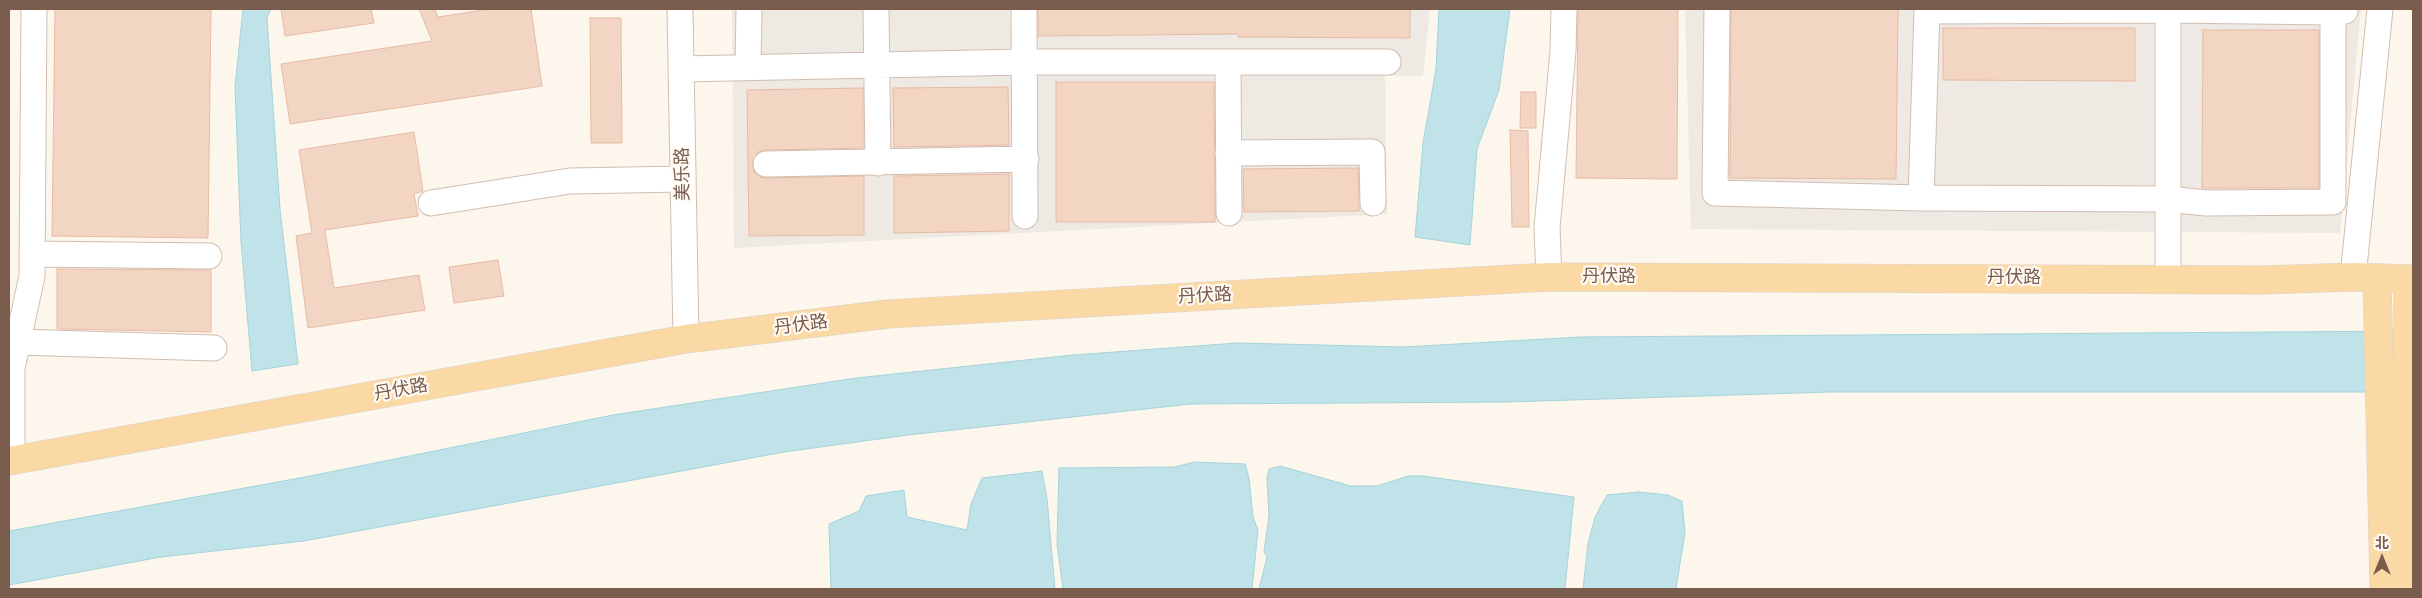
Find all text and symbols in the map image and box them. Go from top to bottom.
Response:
street label: 美乐路 [672,147,694,201]
street label: 丹伏路 [1582,266,1636,288]
street label: 丹伏路 [1987,267,2041,289]
street label: 丹伏路 [1177,284,1233,308]
street label: 丹伏路 [773,311,829,339]
street label: 丹伏路 [373,375,429,405]
north arrow [2357,533,2407,583]
text: 北 [2375,533,2389,552]

